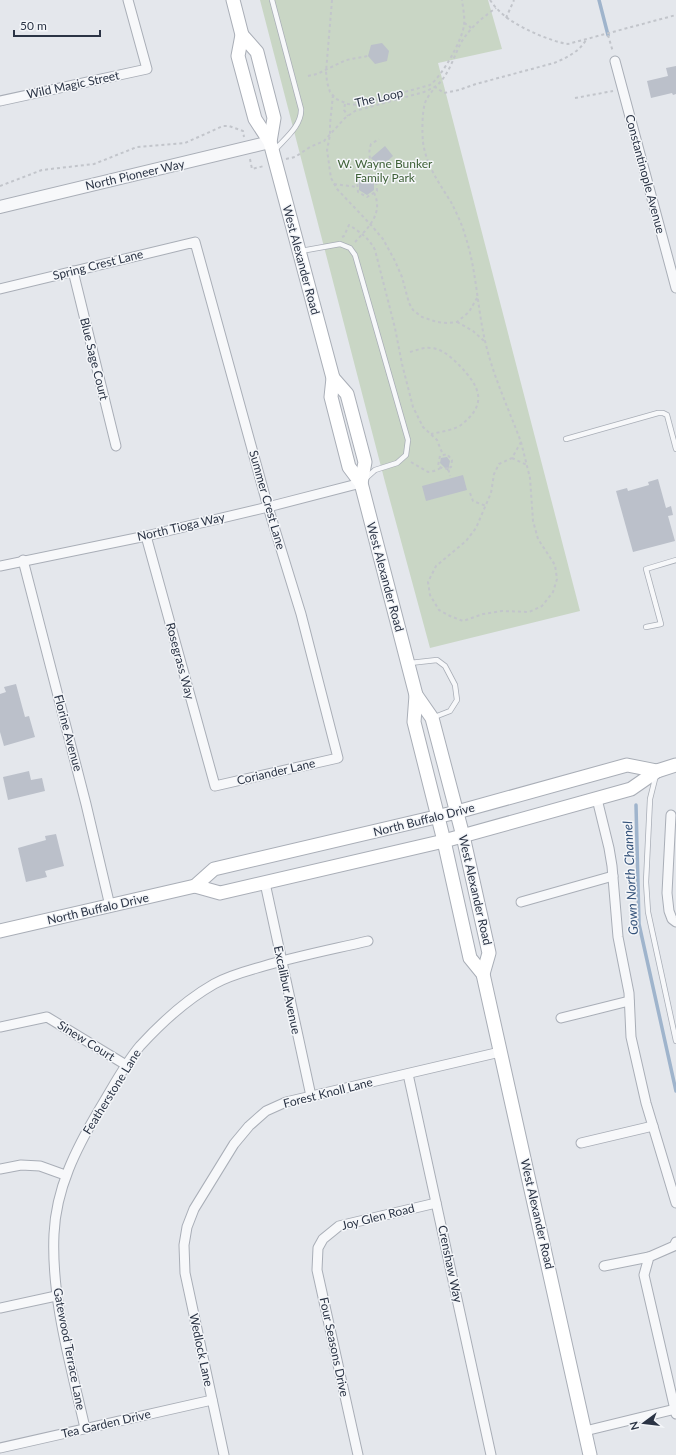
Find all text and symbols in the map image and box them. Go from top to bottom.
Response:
scale bar [14,12,100,38]
text: 50 m [20,18,47,33]
street label: Wild Magic Street [25,67,121,102]
street label: The Loop [353,85,405,110]
street label: Constantinople Avenue [622,113,669,235]
street label: North Pioneer Way [84,156,187,193]
park label: W. Wayne Bunker Family Park [338,156,433,185]
street label: West Alexander Road [280,203,323,316]
street label: Spring Crest Lane [51,246,145,283]
street label: Blue Sage Court [77,316,112,402]
street label: Summer Crest Lane [246,449,289,551]
street label: North Tioga Way [136,509,227,544]
street label: West Alexander Road [364,520,407,633]
street label: Rosegrass Way [163,621,198,702]
street label: Florine Avenue [51,693,86,773]
street label: Coriander Lane [235,755,317,788]
street label: North Buffalo Drive [372,800,476,839]
water label: Gown North Channel [619,821,641,935]
street label: West Alexander Road [455,833,495,947]
street label: North Buffalo Drive [46,890,150,927]
street label: Excalibur Avenue [271,944,304,1035]
street label: Sinew Court [55,1017,118,1064]
street label: Featherstone Lane [79,1046,144,1137]
street label: Forest Knoll Lane [282,1074,374,1111]
street label: West Alexander Road [517,1157,557,1271]
street label: Joy Glen Road [340,1200,416,1233]
street label: Crenshaw Way [435,1224,466,1305]
street label: Gatewood Terrace Lane [50,1286,89,1411]
street label: Four Seasons Drive [317,1296,352,1398]
street label: Wedlock Lane [186,1312,217,1388]
north arrow [624,1403,664,1443]
street label: Tea Garden Drive [60,1406,152,1441]
text: N [626,1420,641,1431]

